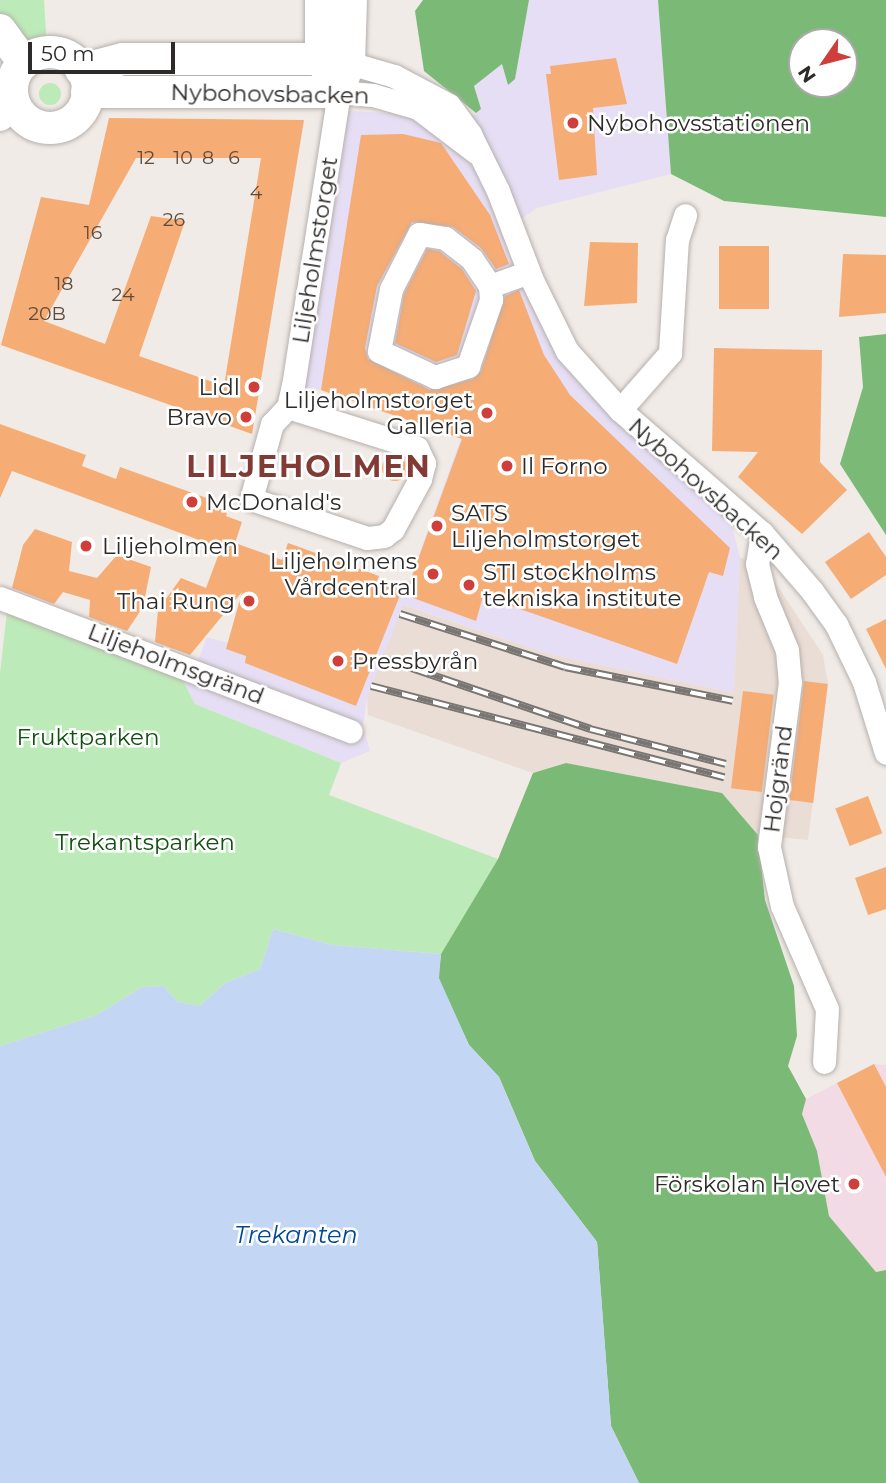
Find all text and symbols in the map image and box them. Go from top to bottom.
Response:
scale bar [32,28,178,72]
north arrow [788,28,858,98]
text: 50 m [41,41,95,66]
text: N [793,61,821,87]
street label: Nybohovsbacken [170,78,370,110]
place label: Nybohovsstationen [587,109,810,137]
marker: Nybohovsstationen [565,115,581,131]
house number: 12 [137,147,155,169]
house number: 10 [173,147,193,169]
house number: 8 [202,147,214,169]
house number: 6 [228,147,240,169]
street label: Liljeholmstorget [287,154,343,346]
house number: 4 [250,182,262,204]
house number: 26 [163,209,185,231]
house number: 16 [84,222,102,244]
house number: 18 [55,273,73,295]
house number: 24 [112,284,134,306]
house number: 20B [28,303,66,325]
place label: Lidl [198,373,240,401]
marker: Lidl [246,379,262,395]
place label: Liljeholmstorget Galleria [284,386,473,440]
place label: Bravo [166,403,232,431]
marker: Liljeholmstorget Galleria [479,405,495,421]
marker: Bravo [238,409,254,425]
street label: Nybohovsbacken [623,412,789,566]
district label: LILJEHOLMEN [188,449,430,485]
place label: Il Forno [521,452,608,480]
marker: Il Forno [499,458,515,474]
place label: McDonald's [206,488,341,516]
marker: McDonald's [184,494,200,510]
place label: SATS Liljeholmstorget [451,499,640,553]
marker: SATS Liljeholmstorget [429,518,445,534]
place label: Liljeholmen [102,532,238,560]
marker: Liljeholmen [76,536,96,556]
place label: Liljeholmens Vårdcentral [270,547,417,601]
place label: STI stockholms tekniska institute [483,558,681,612]
marker: Liljeholmens Vårdcentral [423,564,443,584]
marker: STI stockholms tekniska institute [461,577,477,593]
place label: Thai Rung [117,587,235,615]
marker: Thai Rung [241,593,257,609]
street label: Liljeholmsgränd [84,618,268,710]
place label: Pressbyrån [352,647,478,675]
marker: Pressbyrån [330,653,346,669]
park label: Fruktparken [17,723,159,751]
street label: Hojgränd [758,724,798,834]
park label: Trekantsparken [55,828,235,856]
place label: Förskolan Hovet [654,1170,840,1198]
marker: Förskolan Hovet [846,1176,862,1192]
water label: Trekanten [234,1221,358,1249]

